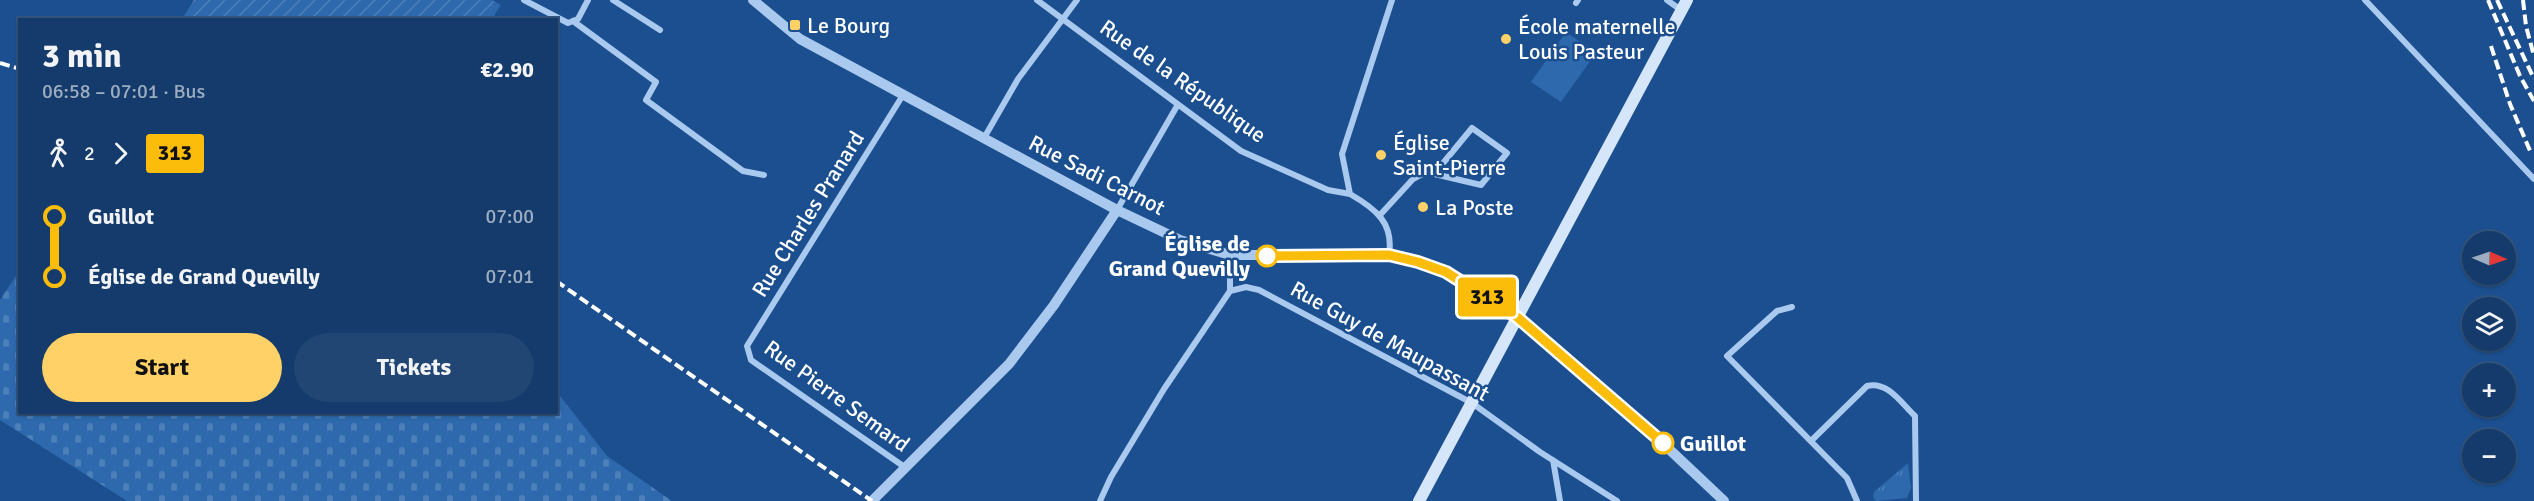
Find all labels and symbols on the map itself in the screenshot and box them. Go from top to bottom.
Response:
place label: Le Bourg [807,12,890,39]
place label: École maternelle Louis Pasteur [1518,13,1676,65]
street label: Rue de la République [1095,14,1271,148]
marker: Le Bourg [788,18,802,32]
marker: École maternelle Louis Pasteur [1499,32,1513,46]
street label: Rue Charles Pranard [746,126,870,302]
street label: Rue Sadi Carnot [1024,129,1170,221]
place label: Église Saint-Pierre [1393,129,1506,181]
marker: Église Saint-Pierre [1374,148,1388,162]
place label: La Poste [1435,194,1514,221]
marker: La Poste [1416,200,1430,214]
place label: Église de Grand Quevilly [1109,230,1250,282]
north arrow [2462,231,2516,285]
marker: Église de Grand Quevilly [1256,245,1278,267]
street label: Rue Guy de Maupassant [1286,275,1494,407]
line badge: 313 [1452,278,1522,316]
street label: Rue Pierre Semard [759,334,915,458]
place label: Guillot [1680,430,1746,457]
marker: Guillot [1652,432,1674,454]

